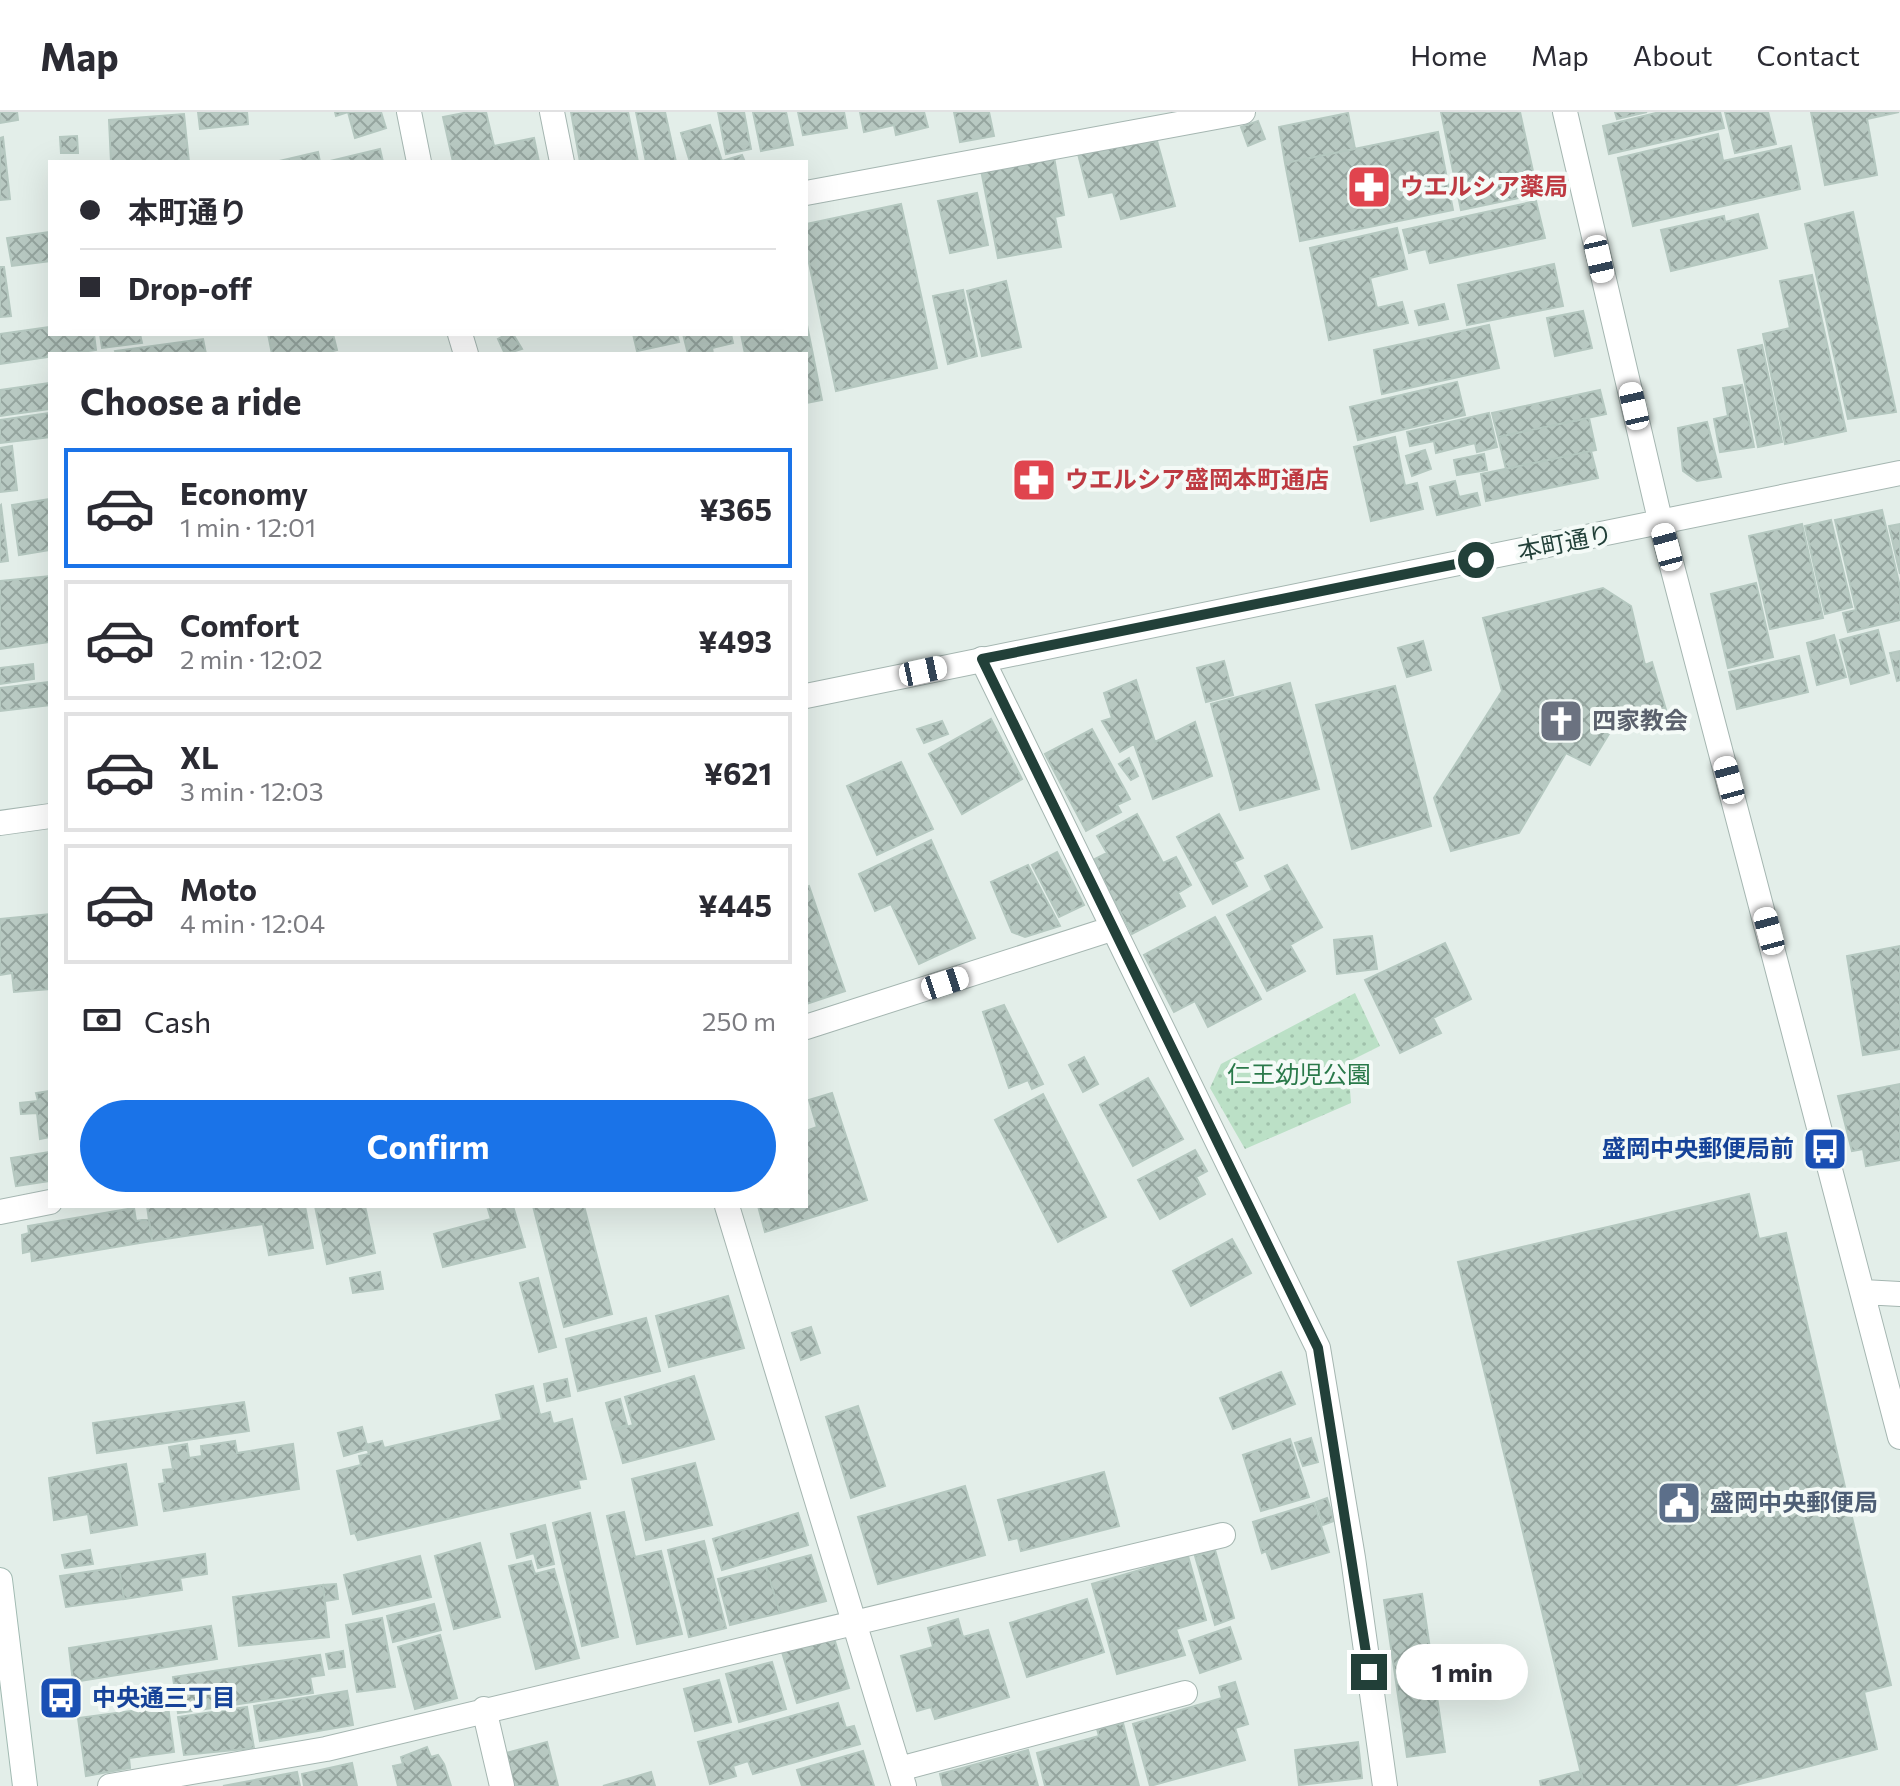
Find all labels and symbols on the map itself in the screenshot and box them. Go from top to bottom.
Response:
pharmacy icon: ウエルシア薬局 [1345,163,1393,211]
place label: ウエルシア薬局 [1400,171,1568,200]
car [1582,233,1616,285]
car [1617,380,1651,432]
pharmacy icon: ウエルシア盛岡本町通店 [1010,456,1058,504]
place label: ウエルシア盛岡本町通店 [1065,464,1329,493]
street label: 本町通り [1515,518,1615,565]
car [1649,521,1685,573]
route start [1458,542,1494,578]
car [897,654,949,688]
church icon: 四家教会 [1537,697,1585,745]
place label: 四家教会 [1592,705,1688,734]
car [1711,754,1747,806]
car [1751,905,1787,957]
car [918,964,972,1002]
park label: 仁王幼児公園 [1227,1059,1371,1088]
bus stop icon: 盛岡中央郵便局前 [1801,1125,1849,1173]
place label: 盛岡中央郵便局前 [1602,1133,1794,1162]
public building icon: 盛岡中央郵便局 [1655,1479,1703,1527]
place label: 盛岡中央郵便局 [1710,1487,1878,1516]
callout: 1 min [1397,1644,1529,1700]
route end [1351,1654,1387,1690]
bus stop icon: 中央通三丁目 [37,1674,85,1722]
place label: 中央通三丁目 [92,1682,236,1711]

